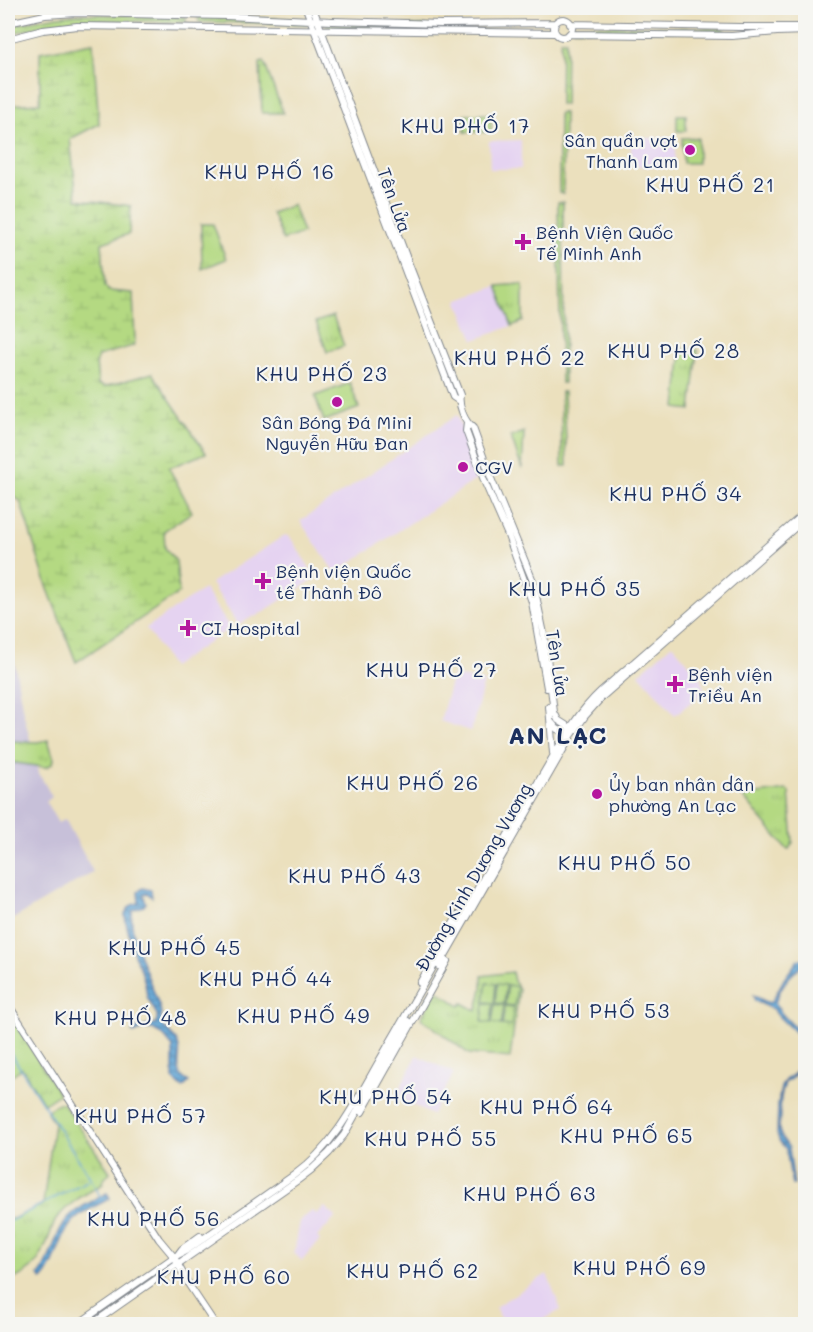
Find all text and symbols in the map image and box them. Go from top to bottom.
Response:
district label: KHU PHỐ 17 [401,112,531,138]
place label: Sân quần vợt Thanh Lam [564,128,678,173]
marker: Sân quần vợt Thanh Lam [683,143,697,157]
district label: KHU PHỐ 16 [205,158,335,184]
street label: Tên Lửa [372,164,418,236]
district label: KHU PHỐ 21 [646,171,776,197]
place label: Bệnh Viện Quốc Tế Minh Anh [536,220,673,265]
marker: Bệnh Viện Quốc Tế Minh Anh [514,233,532,251]
district label: KHU PHỐ 28 [607,337,741,363]
district label: KHU PHỐ 22 [454,344,586,370]
district label: KHU PHỐ 23 [256,360,388,386]
marker: Sân Bóng Đá Mini Nguyễn Hữu Đan [330,395,344,409]
place label: Sân Bóng Đá Mini Nguyễn Hữu Đan [262,410,412,455]
place label: CGV [475,455,513,479]
marker: CGV [456,460,470,474]
district label: KHU PHỐ 34 [609,480,743,506]
place label: Bệnh viện Quốc tế Thành Đô [276,559,411,604]
marker: Bệnh viện Quốc tế Thành Đô [254,572,272,590]
district label: KHU PHỐ 35 [508,575,642,601]
place label: CI Hospital [201,616,300,640]
marker: CI Hospital [179,619,197,637]
street label: Tên Lửa [541,628,575,698]
district label: KHU PHỐ 27 [366,656,498,682]
place label: Bệnh viện Triều An [688,662,772,707]
marker: Bệnh viện Triều An [666,675,684,693]
district label: AN LẠC [508,719,608,750]
district label: KHU PHỐ 26 [346,769,480,795]
place label: Ủy ban nhân dân phường An Lạc [609,772,754,817]
street label: Đường Kinh Dương Vương [409,779,537,975]
marker: Ủy ban nhân dân phường An Lạc [590,787,604,801]
district label: KHU PHỐ 50 [558,849,692,875]
district label: KHU PHỐ 43 [288,862,422,888]
district label: KHU PHỐ 45 [108,934,242,960]
district label: KHU PHỐ 44 [199,965,333,991]
district label: KHU PHỐ 53 [537,997,671,1023]
district label: KHU PHỐ 49 [237,1002,371,1028]
district label: KHU PHỐ 48 [54,1004,188,1030]
district label: KHU PHỐ 54 [319,1083,453,1109]
district label: KHU PHỐ 64 [480,1093,614,1119]
district label: KHU PHỐ 57 [75,1102,207,1128]
district label: KHU PHỐ 65 [560,1122,694,1148]
district label: KHU PHỐ 55 [364,1125,498,1151]
district label: KHU PHỐ 63 [463,1180,597,1206]
district label: KHU PHỐ 56 [87,1205,221,1231]
district label: KHU PHỐ 69 [573,1254,707,1280]
district label: KHU PHỐ 62 [346,1257,480,1283]
district label: KHU PHỐ 60 [157,1263,291,1289]

